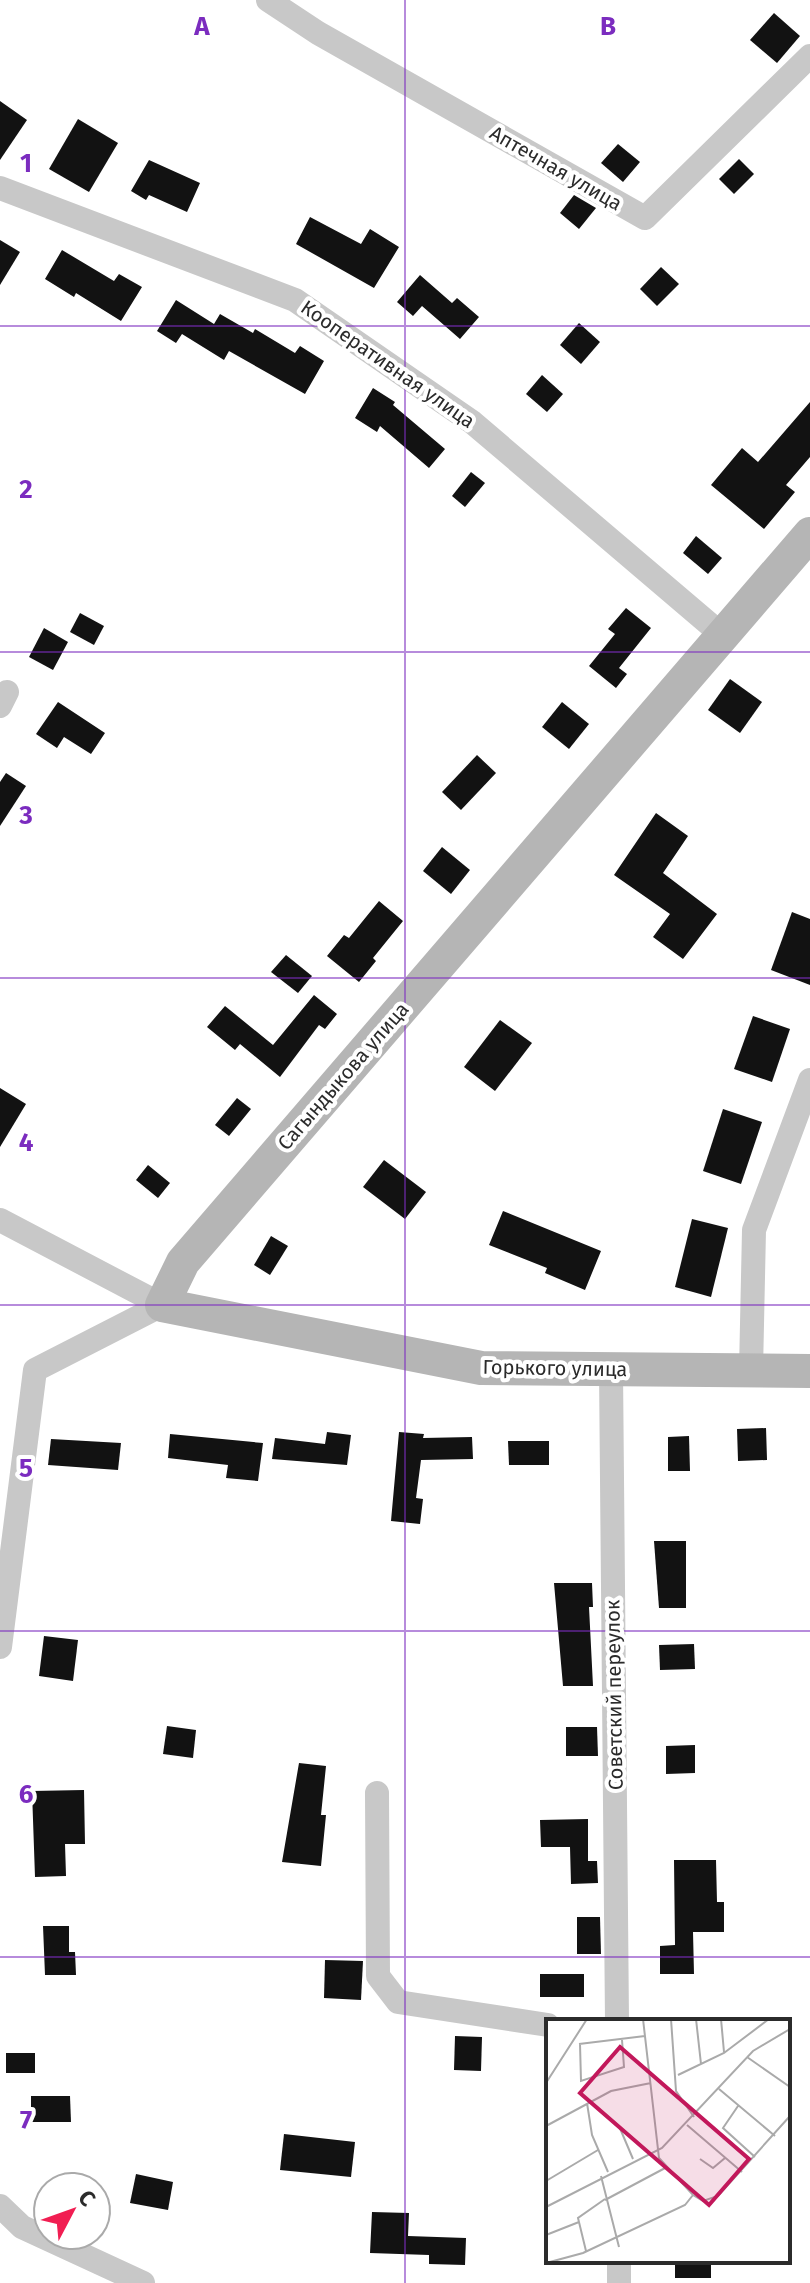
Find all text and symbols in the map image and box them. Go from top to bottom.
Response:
text: A [193,11,210,42]
text: B [600,11,616,42]
street label: Аптечная улица [486,120,626,216]
text: 1 [20,148,32,179]
street label: Кооперативная улица [296,295,480,433]
text: 2 [19,474,33,505]
text: 3 [18,800,33,831]
street label: Сагындыкова улица [272,997,414,1155]
text: 4 [19,1127,34,1158]
street label: Горького улица [482,1355,628,1381]
text: 5 [19,1453,33,1484]
street label: Советский переулок [600,1599,628,1790]
text: 6 [19,1779,34,1810]
inset map [546,2019,790,2263]
text: 7 [20,2105,32,2136]
north arrow [32,2171,112,2251]
text: С [72,2185,101,2212]

